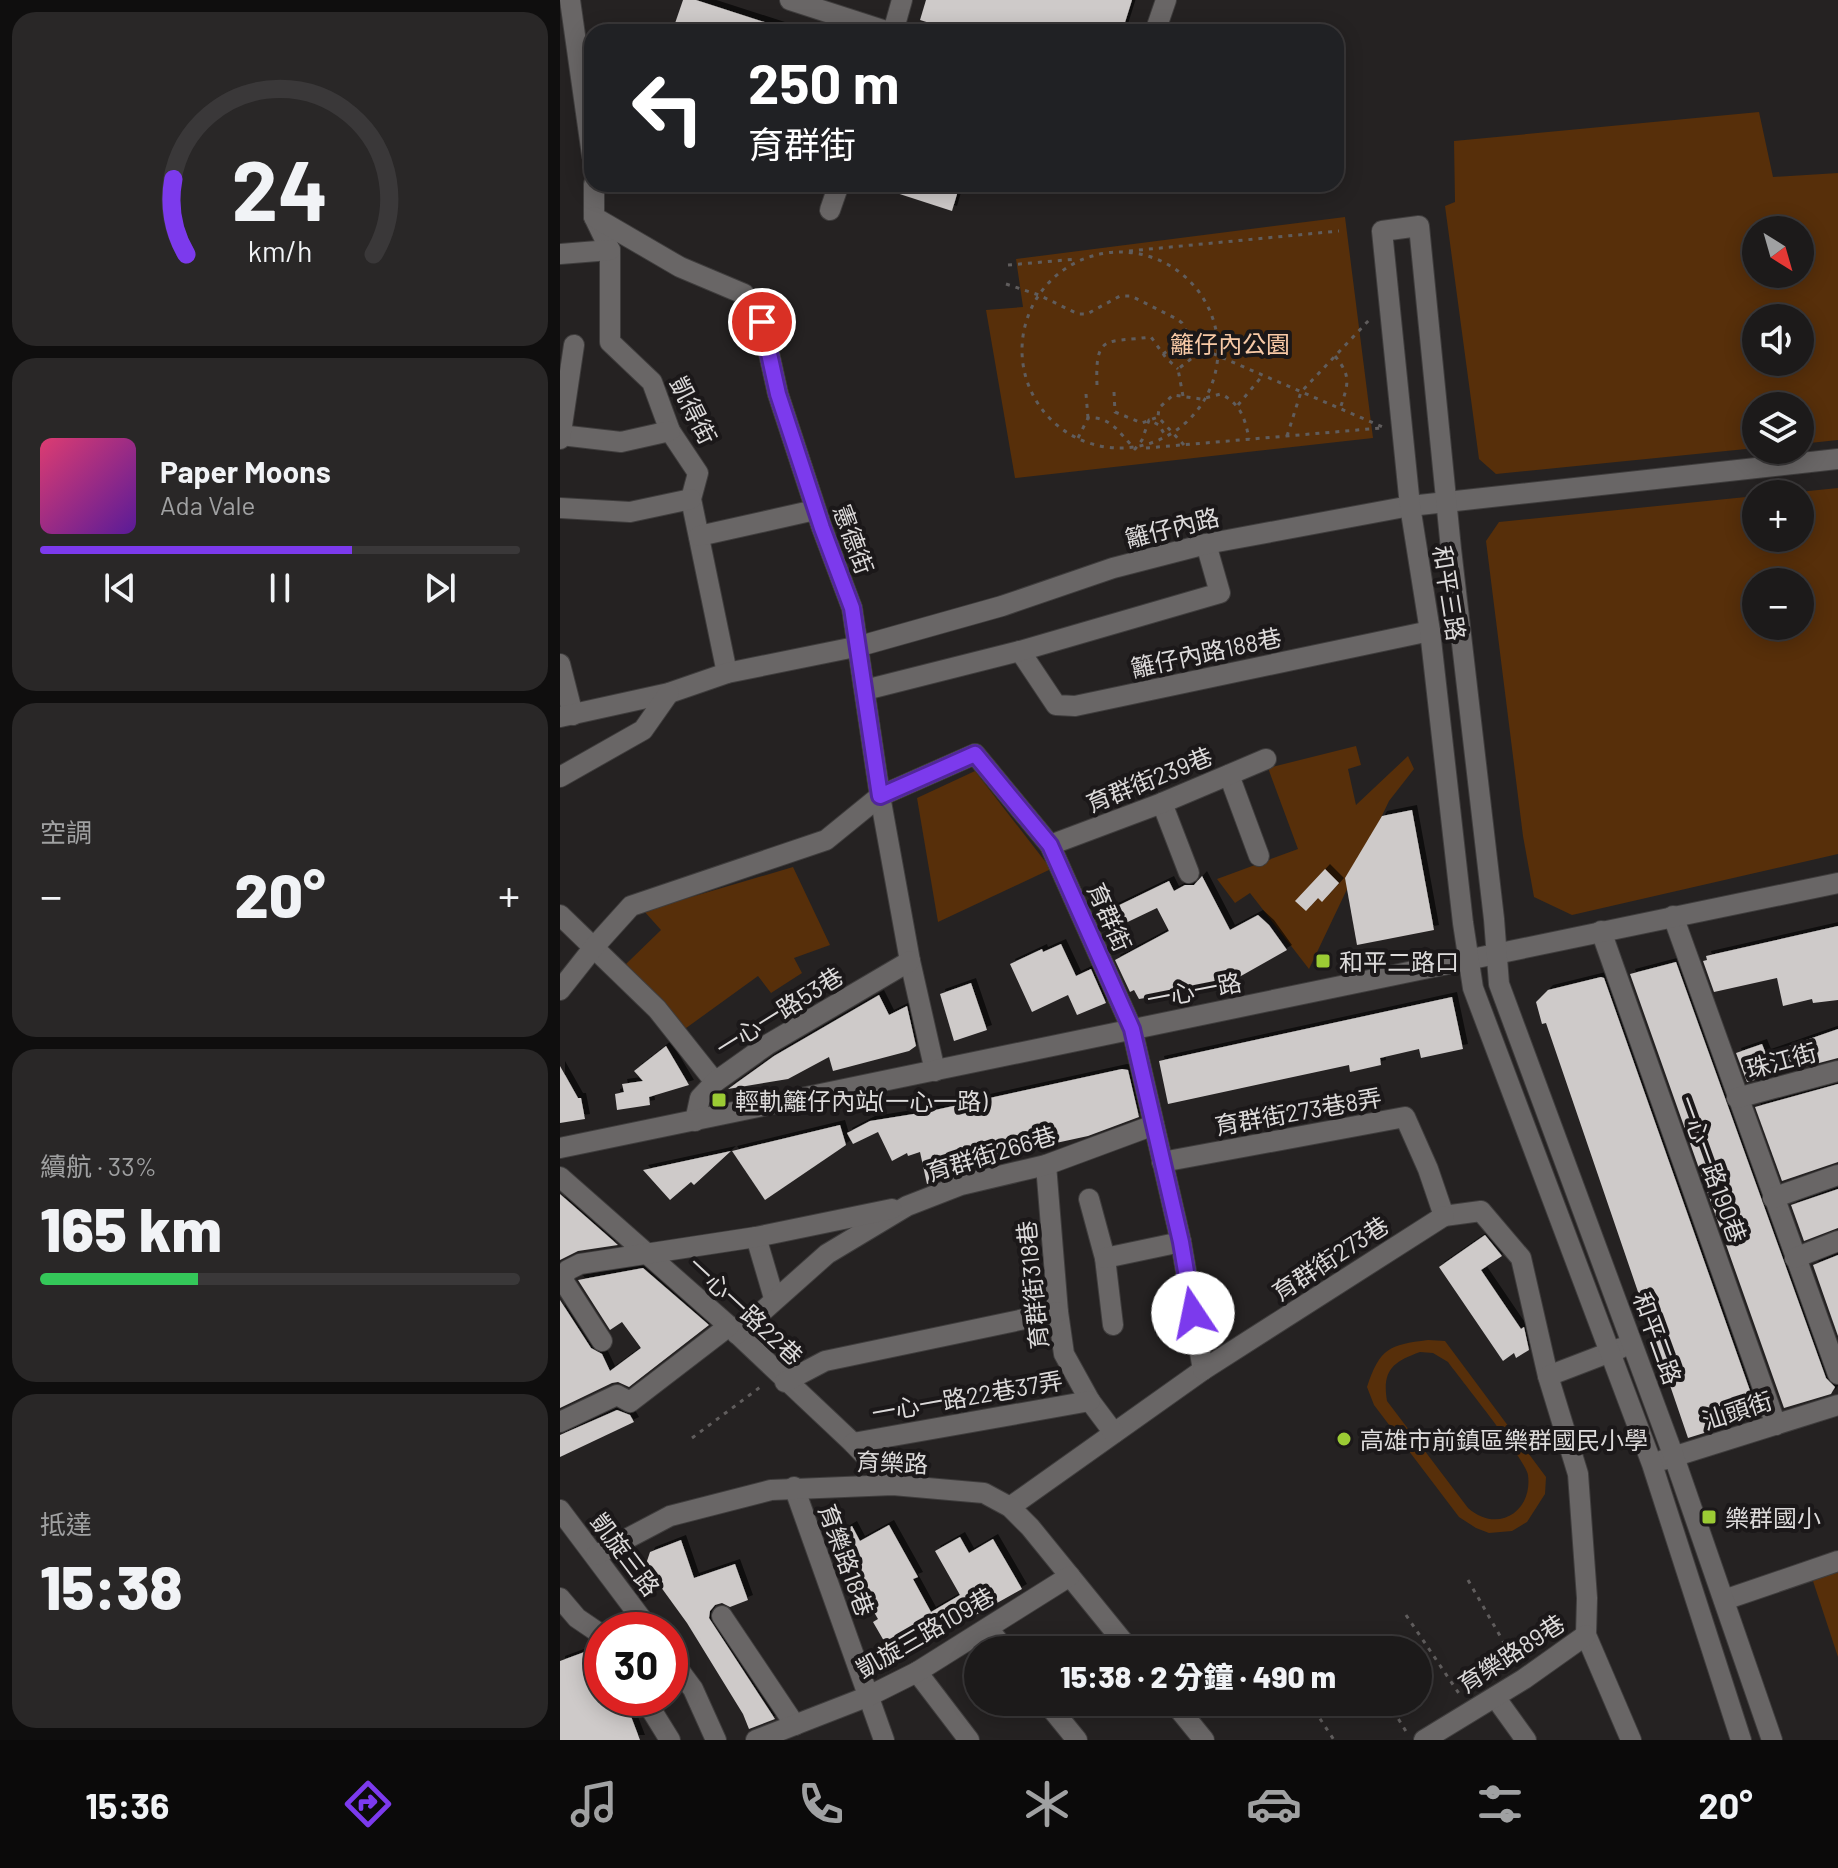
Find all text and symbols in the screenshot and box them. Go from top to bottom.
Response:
text: 250 m [748,48,899,115]
icon: left [616,56,720,160]
text: 育群街 [748,122,856,165]
text: 24 [232,137,328,237]
north arrow [1742,216,1814,288]
map controls [1742,216,1814,640]
text: km/h [248,233,312,268]
pin [728,288,796,356]
icon: arrive [740,300,784,344]
button: sound [1742,304,1814,376]
park label: 籬仔內公園 [1170,329,1290,358]
street label: 凱得街 [665,371,723,449]
button: layers [1742,392,1814,464]
text: Paper Moons [160,453,331,489]
button: + [1742,480,1814,552]
text: Ada Vale [160,489,255,520]
street label: 憲德街 [828,500,880,578]
street label: 籬仔內路 [1122,501,1222,553]
street label: 和平三路 [1428,543,1472,643]
icon: previous [98,566,142,610]
icon: pause [258,566,302,610]
icon: next [418,566,462,610]
button: − [1742,568,1814,640]
street label: 籬仔內路188巷 [1128,622,1284,682]
street label: 育群街239巷 [1082,741,1216,817]
text: 空調 [40,816,92,847]
text: 20° [235,858,325,930]
text: − [40,868,62,921]
text: + [498,868,520,921]
street label: 育群街 [1082,878,1138,956]
place label: 和平二路口 [1339,947,1459,976]
marker: 和平二路口 [1314,952,1332,970]
street label: 一心一路53巷 [710,960,848,1062]
street label: 一心一路 [1144,967,1244,1013]
street label: 珠江街 [1742,1037,1820,1083]
street label: 育群街273巷8弄 [1212,1082,1384,1140]
place label: 輕軌籬仔內站(一心一路) [735,1086,988,1115]
marker: 輕軌籬仔內站(一心一路) [710,1091,728,1109]
street label: 一心一路190巷 [1673,1091,1753,1247]
street label: 育群街266巷 [923,1120,1059,1186]
text: 續航 · 33% [40,1150,157,1181]
text: 165 km [40,1192,222,1264]
street label: 育群街273巷 [1267,1210,1393,1306]
street label: 育群街318巷 [1011,1219,1053,1351]
street label: 一心一路22巷 [683,1250,809,1370]
position arrow [1151,1271,1235,1355]
street label: 和平二路 [1628,1288,1688,1388]
street label: 一心一路22巷37弄 [869,1365,1065,1427]
street label: 汕頭街 [1698,1385,1776,1435]
place label: 高雄市前鎮區樂群國民小學 [1360,1425,1648,1454]
marker: 高雄市前鎮區樂群國民小學 [1335,1430,1353,1448]
street label: 育樂路 [856,1446,928,1478]
street label: 育樂路18巷 [813,1500,881,1620]
place label: 樂群國小 [1725,1503,1821,1532]
street label: 凱旋三路 [586,1507,666,1601]
text: 抵達 [40,1508,92,1539]
marker: 樂群國小 [1700,1508,1718,1526]
text: 15:38 [40,1550,182,1622]
street label: 凱旋三路109巷 [851,1581,999,1683]
street label: 育樂路89巷 [1452,1608,1570,1698]
speed limit sign: 30 [584,1612,688,1716]
text: 15:38 · 2 分鐘 · 490 m [1060,1658,1336,1694]
icon: directions [340,1776,396,1832]
icon: music [566,1776,622,1832]
icon: phone [793,1776,849,1832]
icon: climate [1019,1776,1075,1832]
icon: car [1246,1776,1302,1832]
icon: filters [1472,1776,1528,1832]
text: 15:36 [85,1783,169,1826]
text: 20° [1699,1783,1753,1826]

